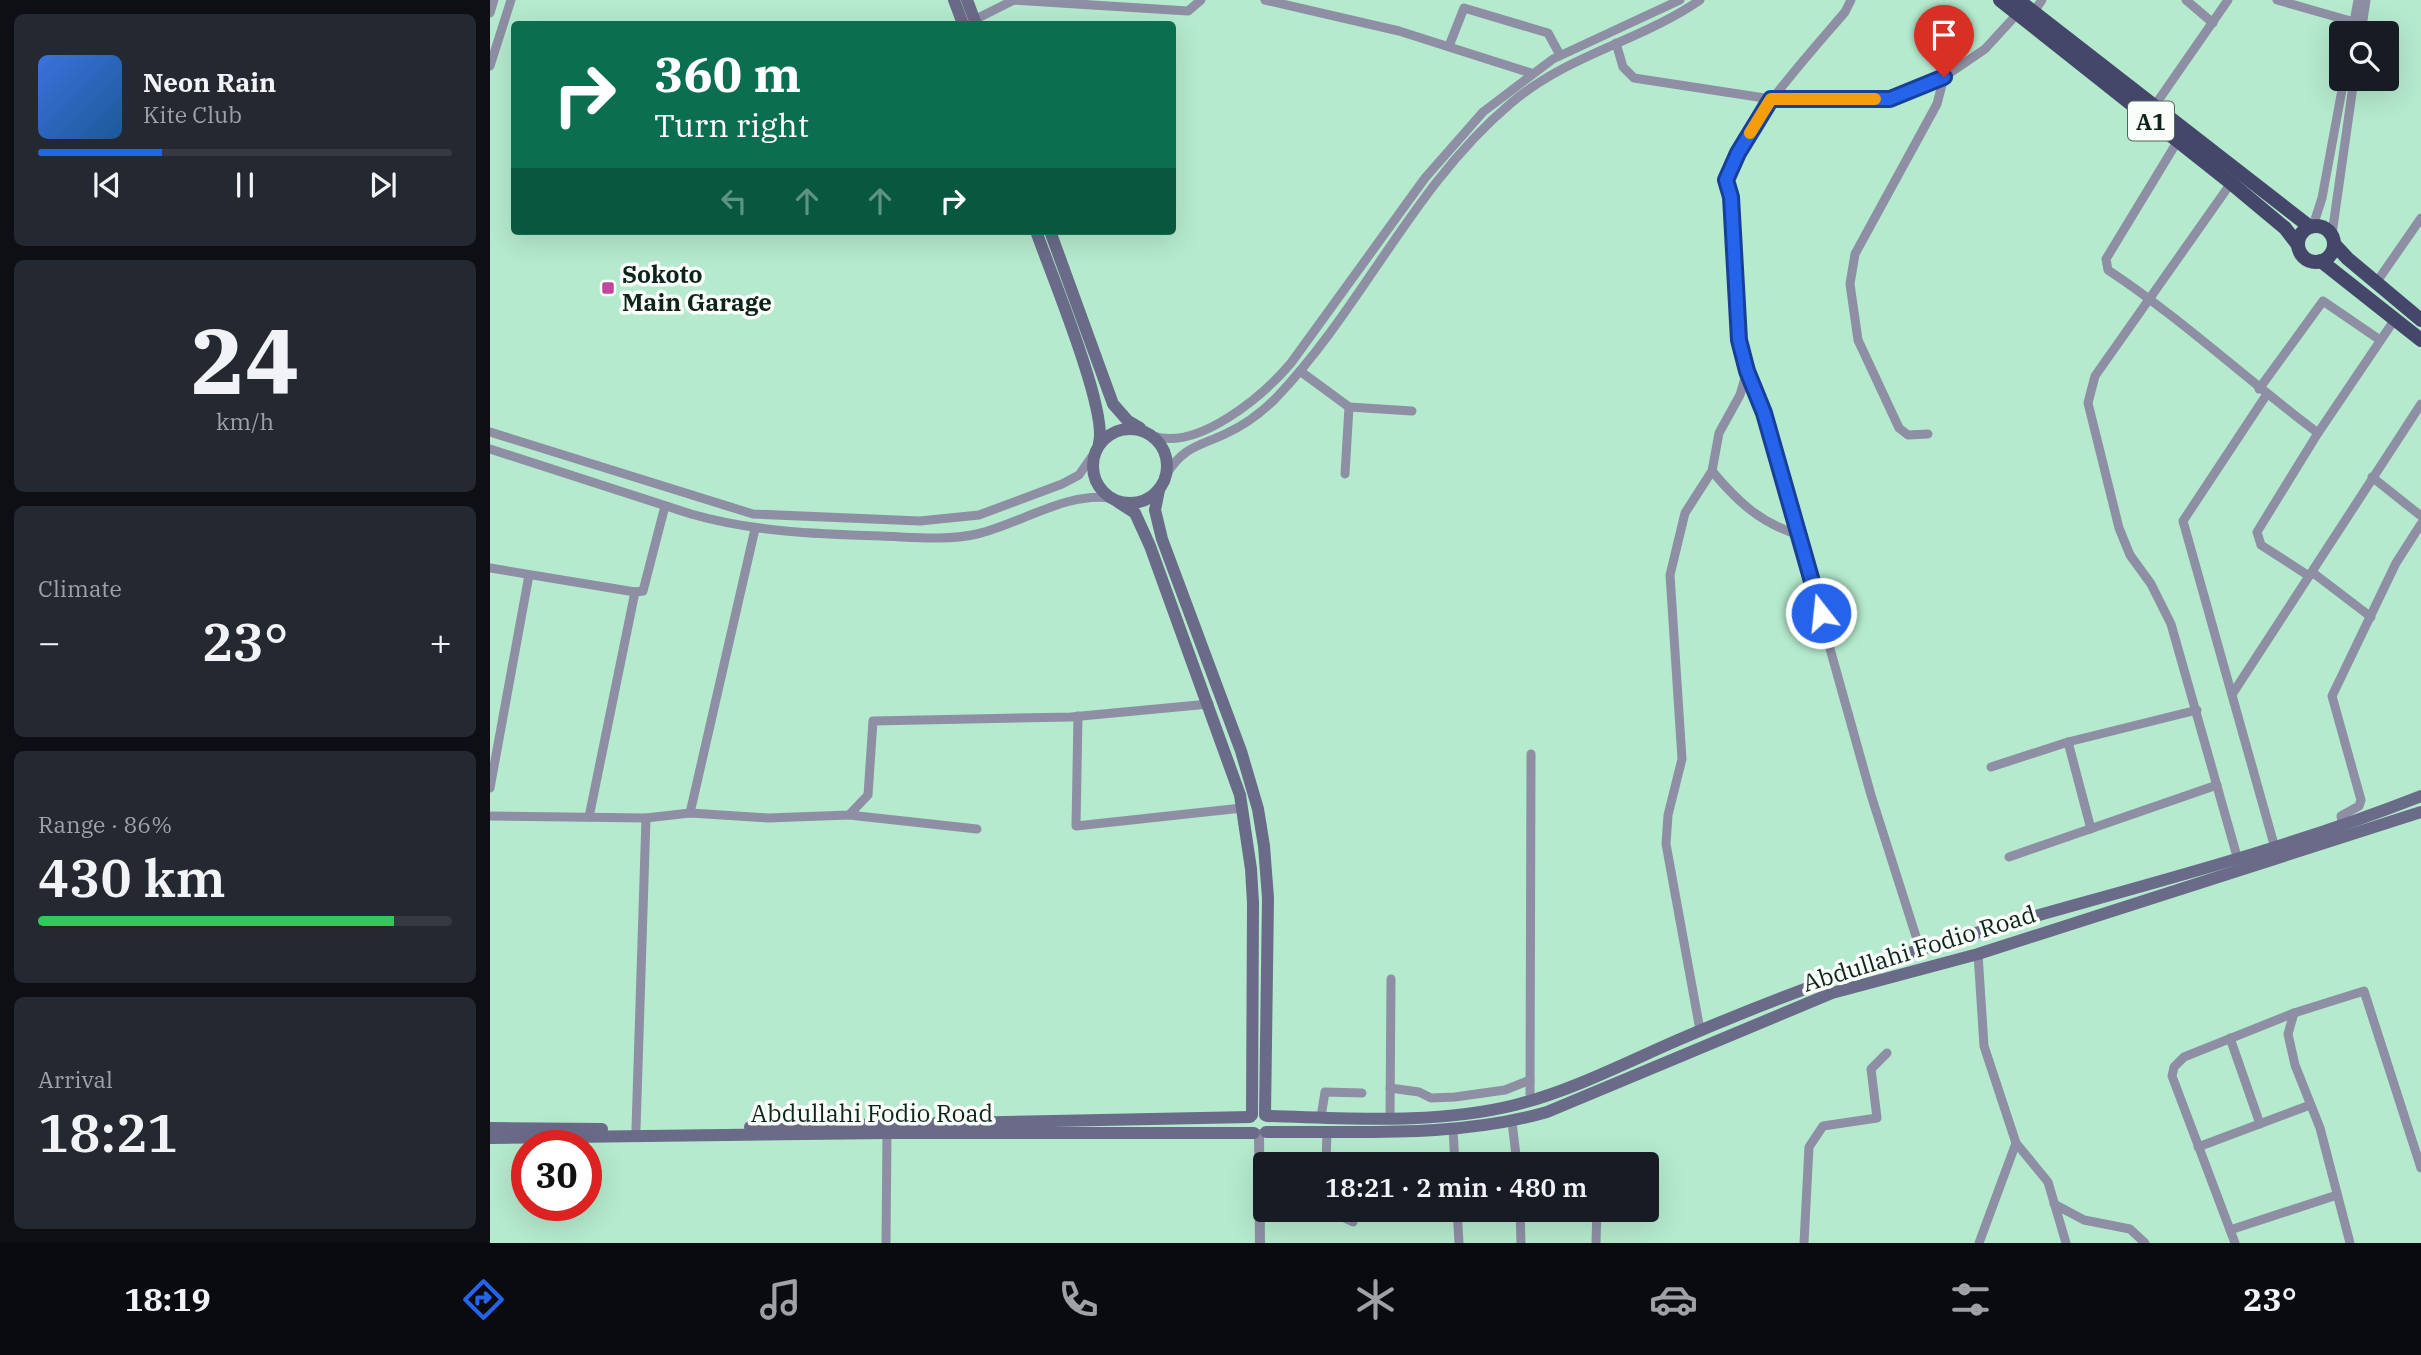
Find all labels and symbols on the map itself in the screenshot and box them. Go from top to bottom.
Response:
pin [1914,5,1974,77]
road number: A1 [2128,102,2174,140]
place label: Sokoto Main Garage [622,258,772,318]
marker: Sokoto Main Garage [600,280,616,296]
position arrow [1784,576,1858,650]
street label: Abdullahi Fodio Road [1798,897,2040,999]
street label: Abdullahi Fodio Road [751,1097,993,1129]
speed limit sign: 30 [511,1130,602,1221]

